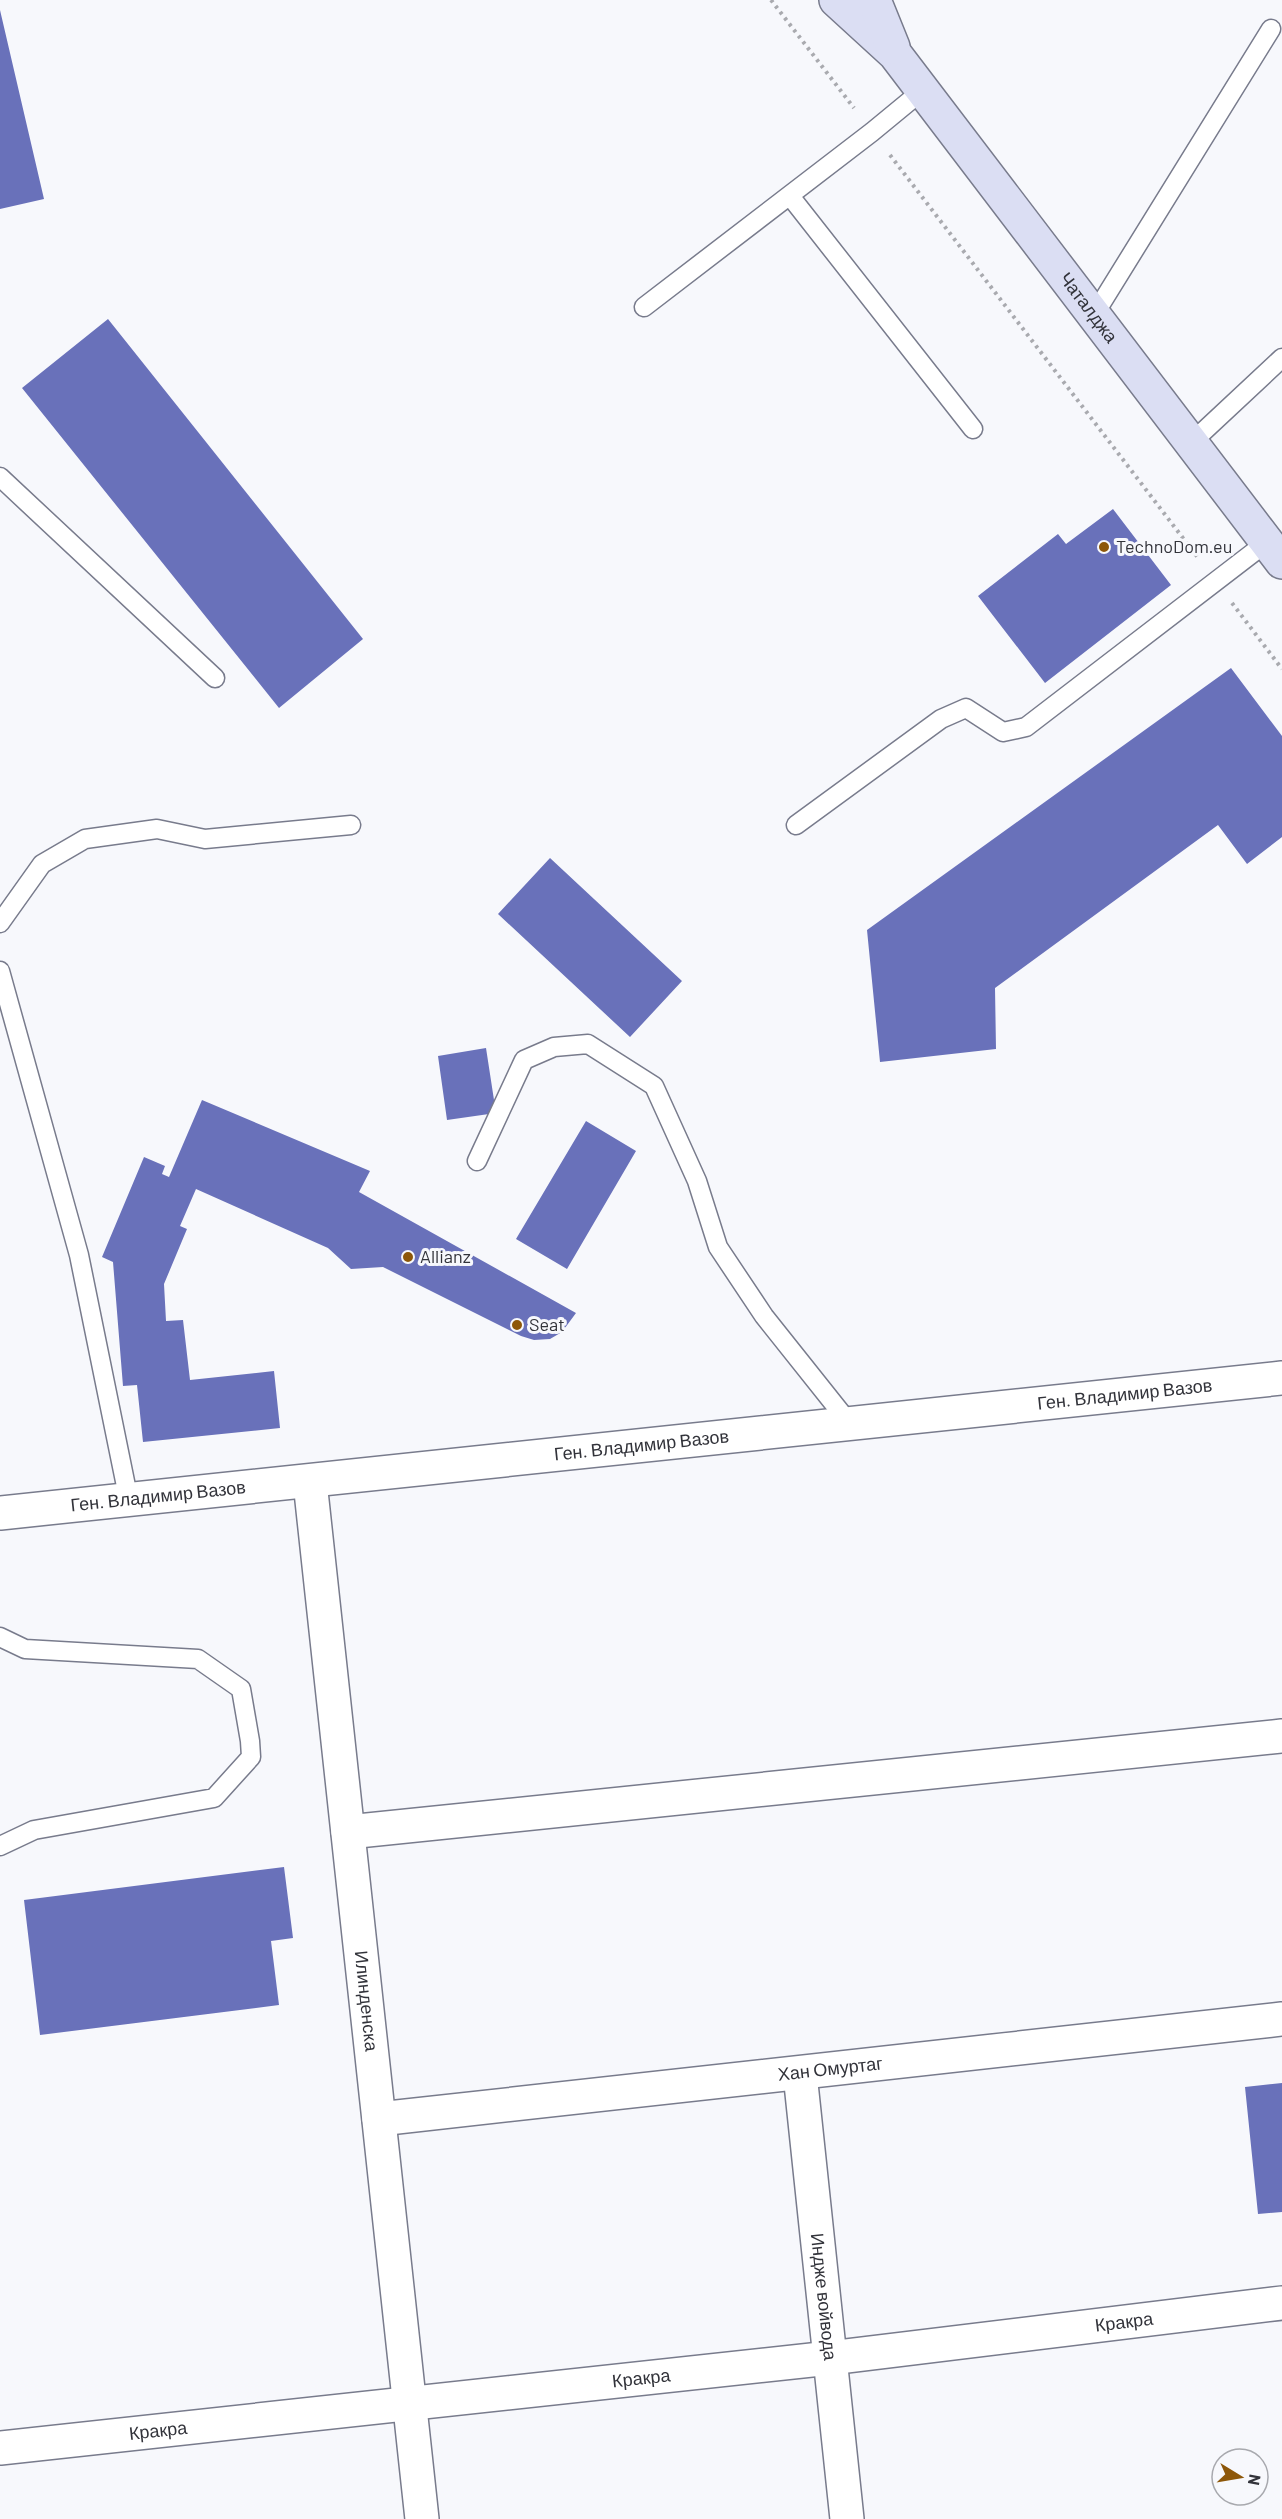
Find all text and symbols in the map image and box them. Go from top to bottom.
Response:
street label: Чаталджа [1055,268,1124,348]
place label: TechnoDom.eu [1116,535,1232,557]
marker: TechnoDom.eu [1097,540,1111,554]
place label: Allianz [420,1245,471,1267]
marker: Allianz [401,1250,415,1264]
place label: Seat [529,1313,565,1335]
marker: Seat [510,1318,524,1332]
street label: Ген. Владимир Вазов [1036,1373,1213,1414]
street label: Ген. Владимир Вазов [553,1424,730,1465]
street label: Ген. Владимир Вазов [69,1475,247,1515]
street label: Илинденска [351,1949,384,2053]
street label: Хан Омуртаг [777,2051,884,2085]
street label: Индже войвода [807,2232,842,2362]
street label: Кракра [1094,2307,1155,2336]
street label: Кракра [611,2363,672,2392]
street label: Кракра [128,2416,189,2444]
north arrow [1210,2447,1270,2507]
text: N [1245,2473,1266,2487]

